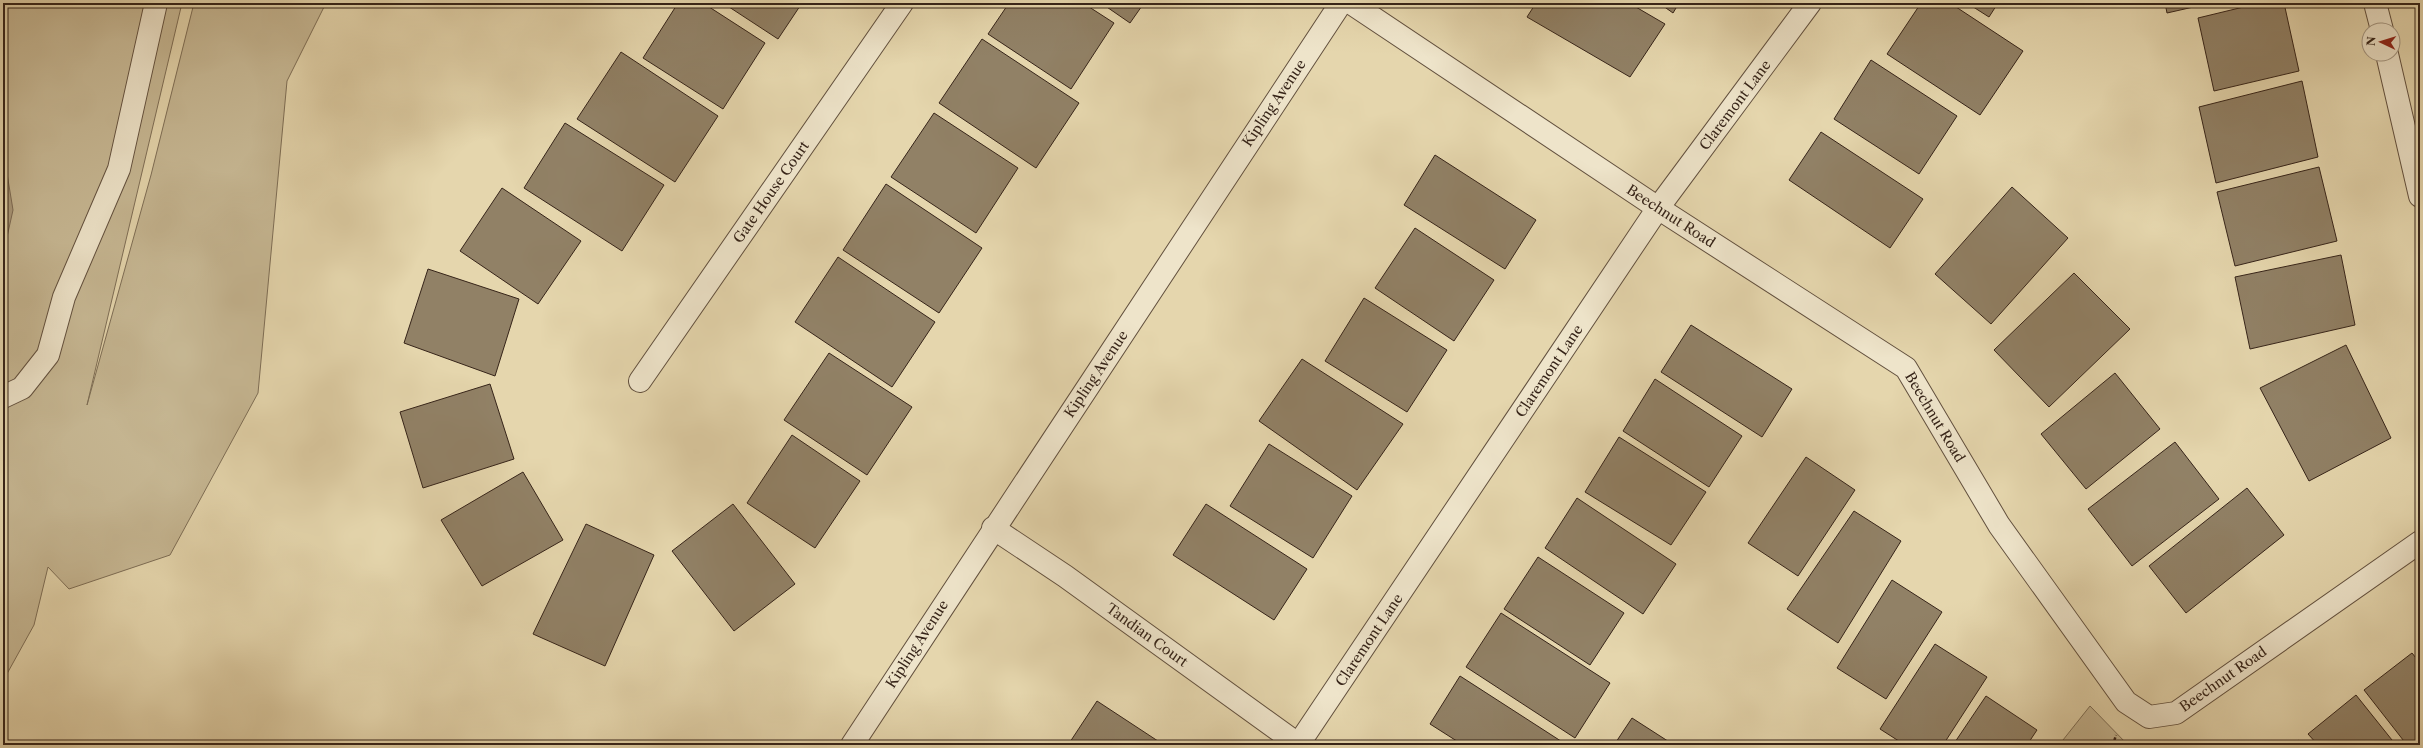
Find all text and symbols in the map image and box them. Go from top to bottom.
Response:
north arrow [2361,22,2401,62]
text: N [2364,36,2378,47]
street label: Kipling Avenue [1238,56,1310,150]
street label: Claremont Lane [1695,56,1775,154]
street label: Gate House Court [729,137,813,247]
street label: Beechnut Road [1623,181,1719,252]
street label: Claremont Lane [1511,321,1587,421]
street label: Kipling Avenue [1060,327,1132,421]
street label: Beechnut Road [1901,369,1969,466]
street label: Claremont Lane [1331,590,1407,690]
street label: Kipling Avenue [882,596,952,691]
street label: Tandian Court [1103,599,1191,671]
street label: Beechnut Road [2176,642,2270,716]

